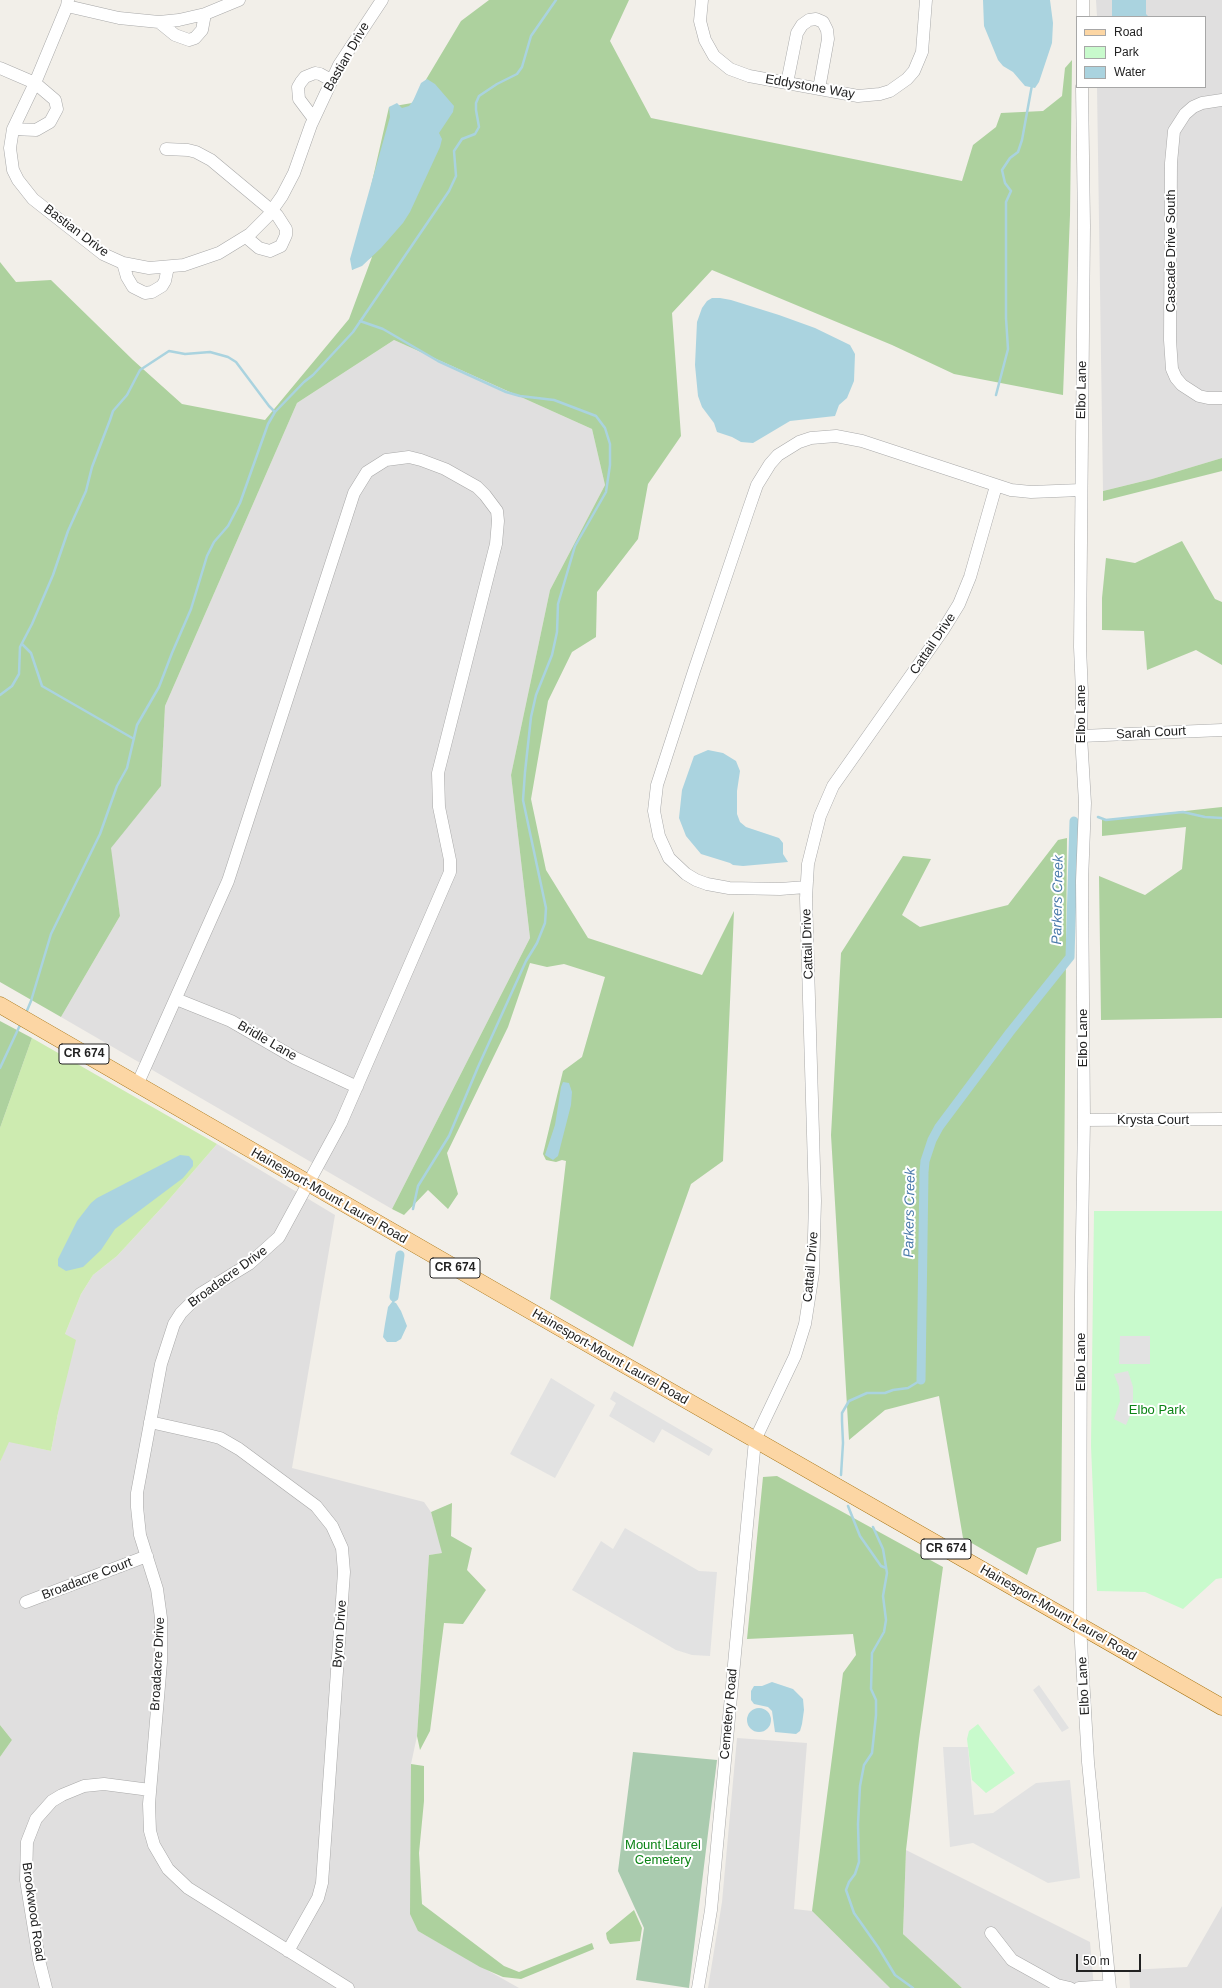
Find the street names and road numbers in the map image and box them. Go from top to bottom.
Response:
street label: Bastian Drive [321,20,373,94]
street label: Eddystone Way [764,71,856,103]
street label: Cascade Drive South [1163,190,1179,312]
street label: Bastian Drive [40,202,112,260]
street label: Elbo Lane [1074,361,1090,419]
street label: Cattail Drive [907,610,959,678]
street label: Elbo Lane [1073,685,1089,743]
street label: Sarah Court [1116,723,1186,743]
street label: Cattail Drive [799,908,817,980]
street label: Elbo Lane [1075,1009,1091,1067]
street label: Bridle Lane [235,1018,299,1064]
road number: CR 674 [59,1044,109,1064]
street label: Krysta Court [1117,1112,1189,1128]
street label: Hainesport-Mount Laurel Road [248,1145,410,1247]
street label: Cattail Drive [800,1231,822,1303]
street label: Broadacre Drive [185,1243,271,1311]
road number: CR 674 [430,1258,480,1278]
street label: Hainesport-Mount Laurel Road [529,1306,691,1408]
street label: Elbo Lane [1073,1333,1089,1391]
road number: CR 674 [921,1539,971,1559]
street label: Broadacre Court [40,1555,134,1603]
street label: Hainesport-Mount Laurel Road [977,1562,1139,1664]
street label: Byron Drive [330,1600,350,1668]
street label: Broadacre Drive [148,1617,168,1711]
street label: Elbo Lane [1075,1656,1093,1716]
street label: Cemetery Road [717,1668,741,1760]
street label: Brookwood Road [18,1862,48,1962]

